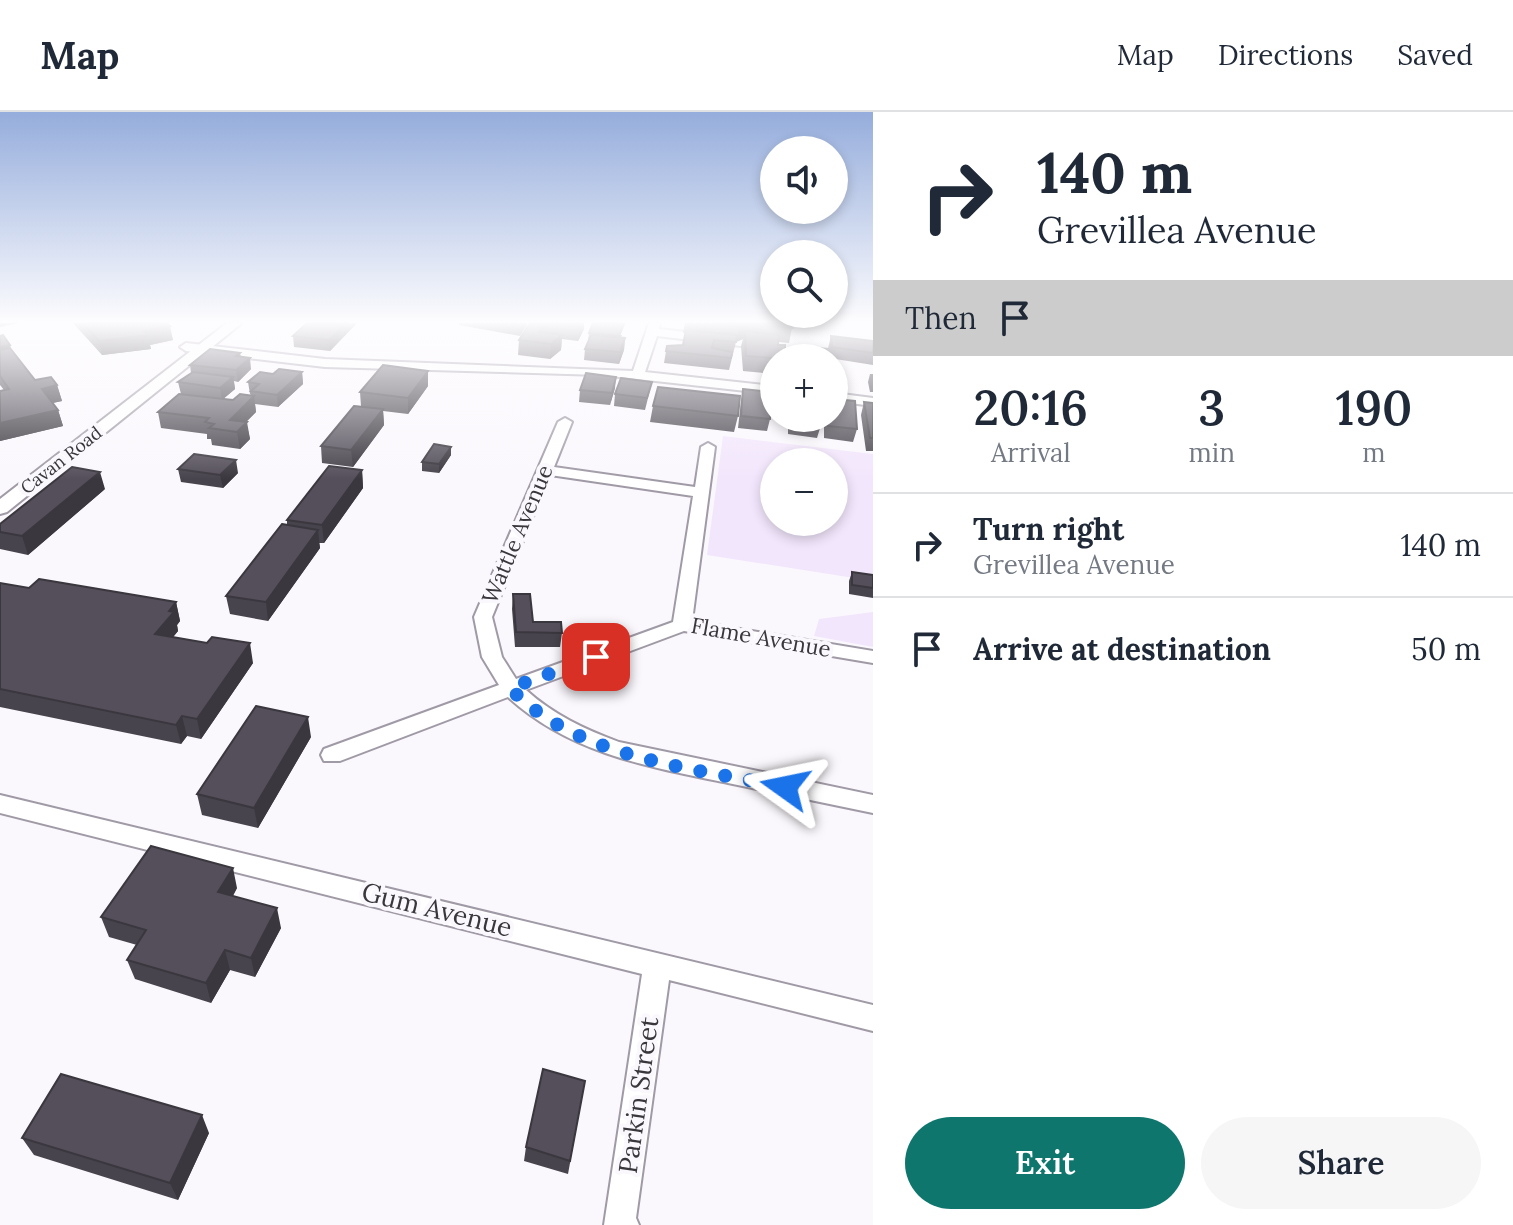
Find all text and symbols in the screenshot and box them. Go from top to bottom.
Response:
text: Map [40,31,119,79]
text: Map [1117,37,1174,73]
text: Directions [1218,37,1353,73]
text: Saved [1397,37,1473,73]
map controls [760,136,848,536]
button: sound [760,136,848,224]
text: 140 m [1037,137,1192,208]
icon: right [905,144,1009,248]
text: Grevillea Avenue [1037,207,1317,253]
button: search [760,240,848,328]
icon: arrive [993,296,1037,340]
text: Then [905,299,977,337]
button: + [760,344,848,432]
text: 20:16 [974,377,1088,438]
text: 3 [1198,377,1225,438]
text: 190 [1336,377,1412,438]
street label: Cavan Road [16,421,107,499]
text: Arrival [991,436,1071,469]
text: min [1189,436,1235,469]
text: m [1362,436,1386,469]
button: − [760,448,848,536]
street label: Wattle Avenue [475,460,559,608]
text: Turn right [973,510,1124,548]
icon: right [905,523,949,567]
text: 140 m [1400,526,1481,564]
text: Grevillea Avenue [973,548,1175,581]
street label: Flame Avenue [689,611,833,663]
pin [562,623,630,691]
icon: arrive [905,627,949,671]
text: Arrive at destination [973,630,1271,668]
text: 50 m [1411,630,1481,668]
icon: arrive [574,635,618,679]
position arrow [743,745,827,829]
street label: Gum Avenue [358,874,516,944]
street label: Parkin Street [611,1015,665,1175]
button: Exit [905,1117,1185,1209]
button: Share [1201,1117,1481,1209]

